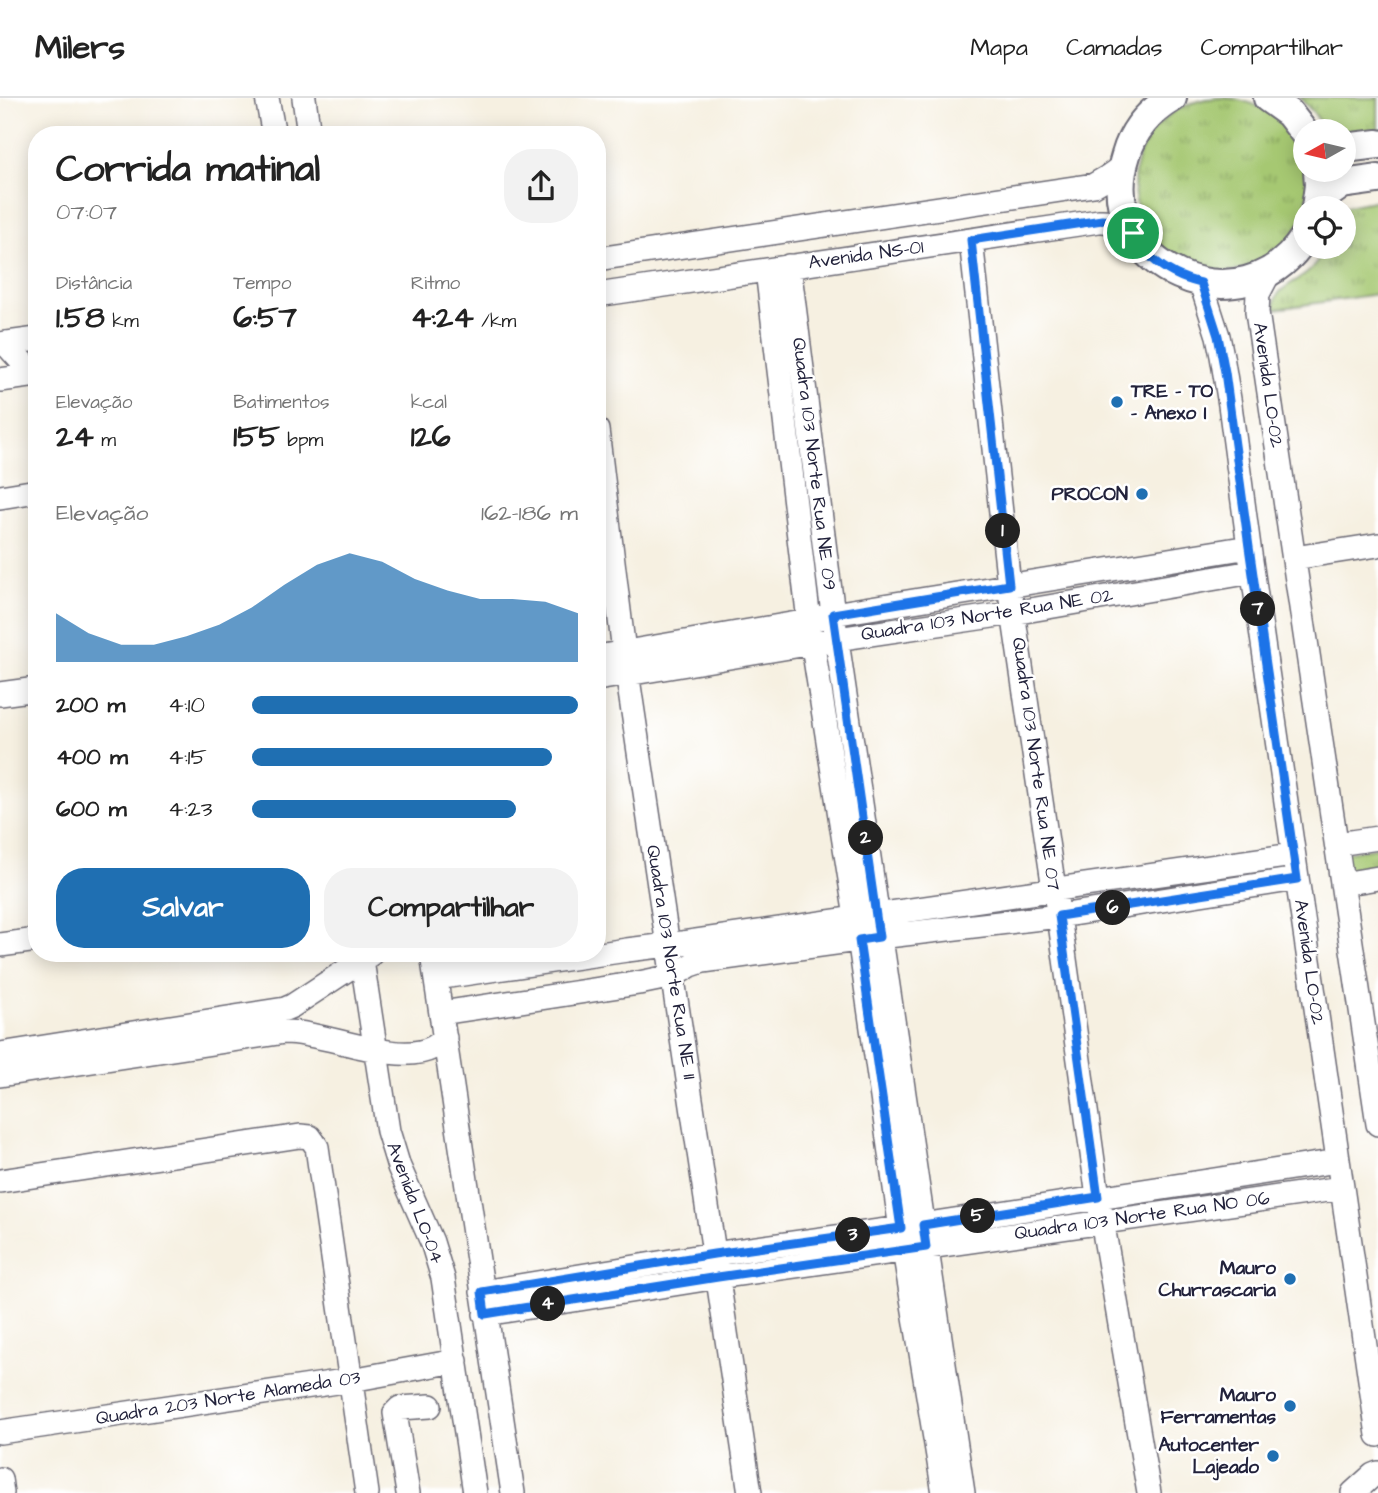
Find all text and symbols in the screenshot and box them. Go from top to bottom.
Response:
text: Milers [35,25,125,71]
text: Mapa [970,31,1028,65]
text: Camadas [1066,31,1163,65]
text: Compartilhar [1201,31,1343,65]
north arrow [1293,119,1356,182]
map controls [1293,119,1356,259]
text: Corrida matinal [56,144,320,196]
button: share [504,149,578,223]
text: 07:07 [56,196,117,228]
button: locate [1293,196,1356,259]
pin [1103,203,1163,263]
icon: arrive [1114,214,1152,252]
street label: Avenida NS-01 [807,233,926,276]
text: Distância [56,270,132,297]
text: Tempo [233,270,292,297]
text: Ritmo [411,270,460,297]
text: 1.58 [56,297,105,339]
text: 6:57 [233,297,297,339]
text: 4:24 [411,297,474,339]
text: km [105,308,139,335]
text: /km [474,308,516,335]
street label: Avenida LO-02 [1246,321,1290,450]
street label: Quadra 103 Norte Rua NE 09 [785,336,843,592]
place label: TRE - TO - Anexo I [1130,378,1214,427]
text: Elevação [56,389,132,416]
text: Batimentos [233,389,330,416]
text: kcal [411,389,447,416]
marker: TRE - TO - Anexo I [1109,394,1125,410]
text: 24 [56,416,94,458]
text: 155 [233,416,280,458]
text: 126 [411,416,450,458]
text: m [94,427,116,454]
text: bpm [280,427,323,454]
place label: PROCON [1052,481,1128,508]
marker: PROCON [1134,486,1150,502]
text: Elevação [56,497,149,529]
text: 162–186 m [481,497,578,529]
pin: 1 [986,514,1020,548]
text: 1 [1001,517,1004,544]
street label: Quadra 103 Norte Rua NE 02 [859,582,1115,648]
pin: 7 [1240,592,1276,626]
text: 7 [1252,595,1263,622]
street label: Quadra 103 Norte Rua NE 07 [1005,636,1067,893]
text: 200 m [56,689,125,721]
text: 4:10 [168,689,205,721]
text: 400 m [56,741,128,773]
text: 4:15 [168,741,207,773]
text: 600 m [56,793,127,825]
text: 4:23 [168,793,212,825]
pin: 2 [848,820,884,856]
text: 2 [860,824,871,851]
street label: Quadra 103 Norte Rua NE 11 [639,843,703,1082]
button: Salvar [56,868,310,948]
button: Compartilhar [324,868,578,948]
pin: 6 [1096,890,1130,926]
text: 6 [1107,894,1118,921]
street label: Avenida LO-02 [1287,898,1331,1027]
street label: Avenida LO-04 [379,1138,451,1268]
street label: Quadra 103 Norte Rua NO 06 [1013,1185,1271,1247]
pin: 5 [960,1198,996,1234]
text: 5 [971,1202,984,1229]
pin: 3 [836,1218,870,1252]
text: 3 [848,1221,857,1248]
place label: Mauro Churrascaria [1159,1255,1276,1304]
marker: Mauro Churrascaria [1282,1271,1298,1287]
pin: 4 [530,1286,566,1322]
text: 4 [541,1290,554,1317]
street label: Quadra 203 Norte Alameda 03 [94,1364,363,1432]
place label: Mauro Ferramentas [1160,1382,1276,1431]
marker: Mauro Ferramentas [1282,1398,1298,1414]
place label: Autocenter Lajeado [1159,1432,1260,1481]
marker: Autocenter Lajeado [1265,1448,1281,1464]

